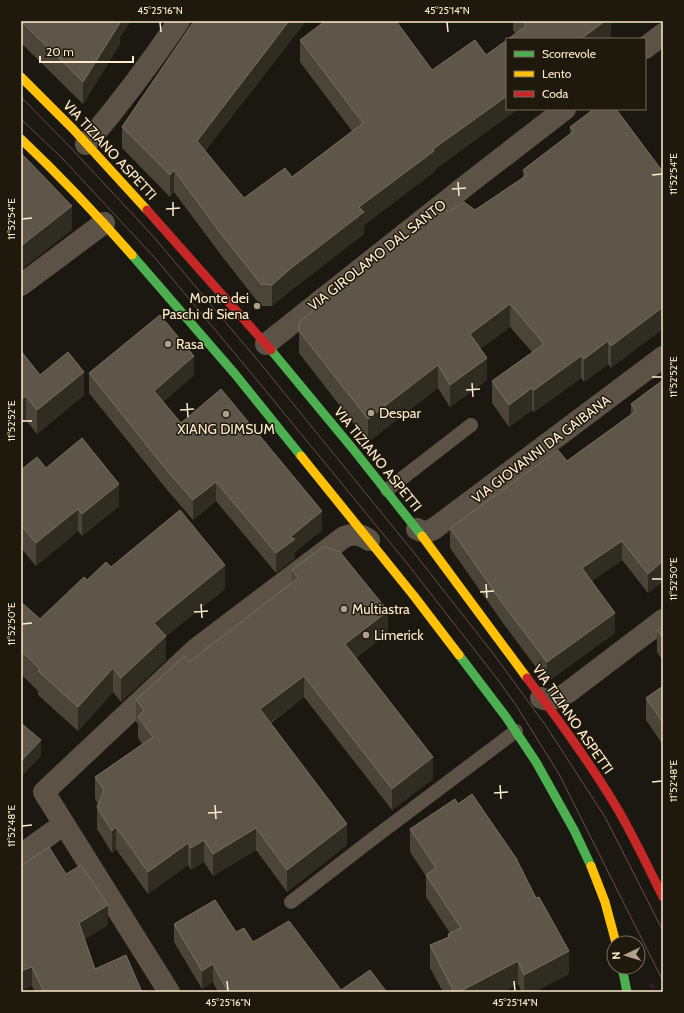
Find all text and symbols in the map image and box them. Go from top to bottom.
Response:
text: 45°25'16"N [137,4,183,17]
text: 45°25'14"N [424,4,470,17]
scale bar [40,38,133,64]
legend [506,38,646,110]
text: 20 m [46,44,74,59]
text: Scorrevole [542,46,596,61]
text: Lento [542,66,572,81]
text: Coda [542,86,568,101]
street label: VIA TIZIANO ASPETTI [59,96,161,204]
text: 11°52'54"E [667,153,680,195]
street label: VIA GIROLAMO DAL SANTO [304,195,450,315]
text: 11°52'54"E [5,198,18,240]
place label: Monte dei Paschi di Siena [162,289,249,323]
marker: Monte dei Paschi di Siena [252,301,262,311]
place label: Rasa [176,335,204,353]
marker: Rasa [163,339,173,349]
text: 11°52'52"E [667,356,680,398]
street label: VIA GIOVANNI DA GAIBANA [468,391,614,507]
text: 11°52'52"E [5,400,18,442]
street label: VIA TIZIANO ASPETTI [330,403,426,515]
place label: Despar [379,404,422,422]
marker: Despar [366,408,376,418]
marker: XIANG DIMSUM [221,409,231,419]
place label: XIANG DIMSUM [177,420,275,438]
text: 11°52'50"E [667,557,680,600]
place label: Multiastra [352,600,410,618]
text: 11°52'50"E [5,602,18,645]
marker: Multiastra [339,604,349,614]
place label: Limerick [374,626,424,644]
marker: Limerick [361,630,371,640]
street label: VIA TIZIANO ASPETTI [528,661,618,777]
text: 11°52'48"E [667,759,680,802]
text: 11°52'48"E [5,804,18,847]
north arrow [606,935,646,975]
text: N [609,951,623,960]
text: 45°25'16"N [205,996,251,1009]
text: 45°25'14"N [492,996,538,1009]

